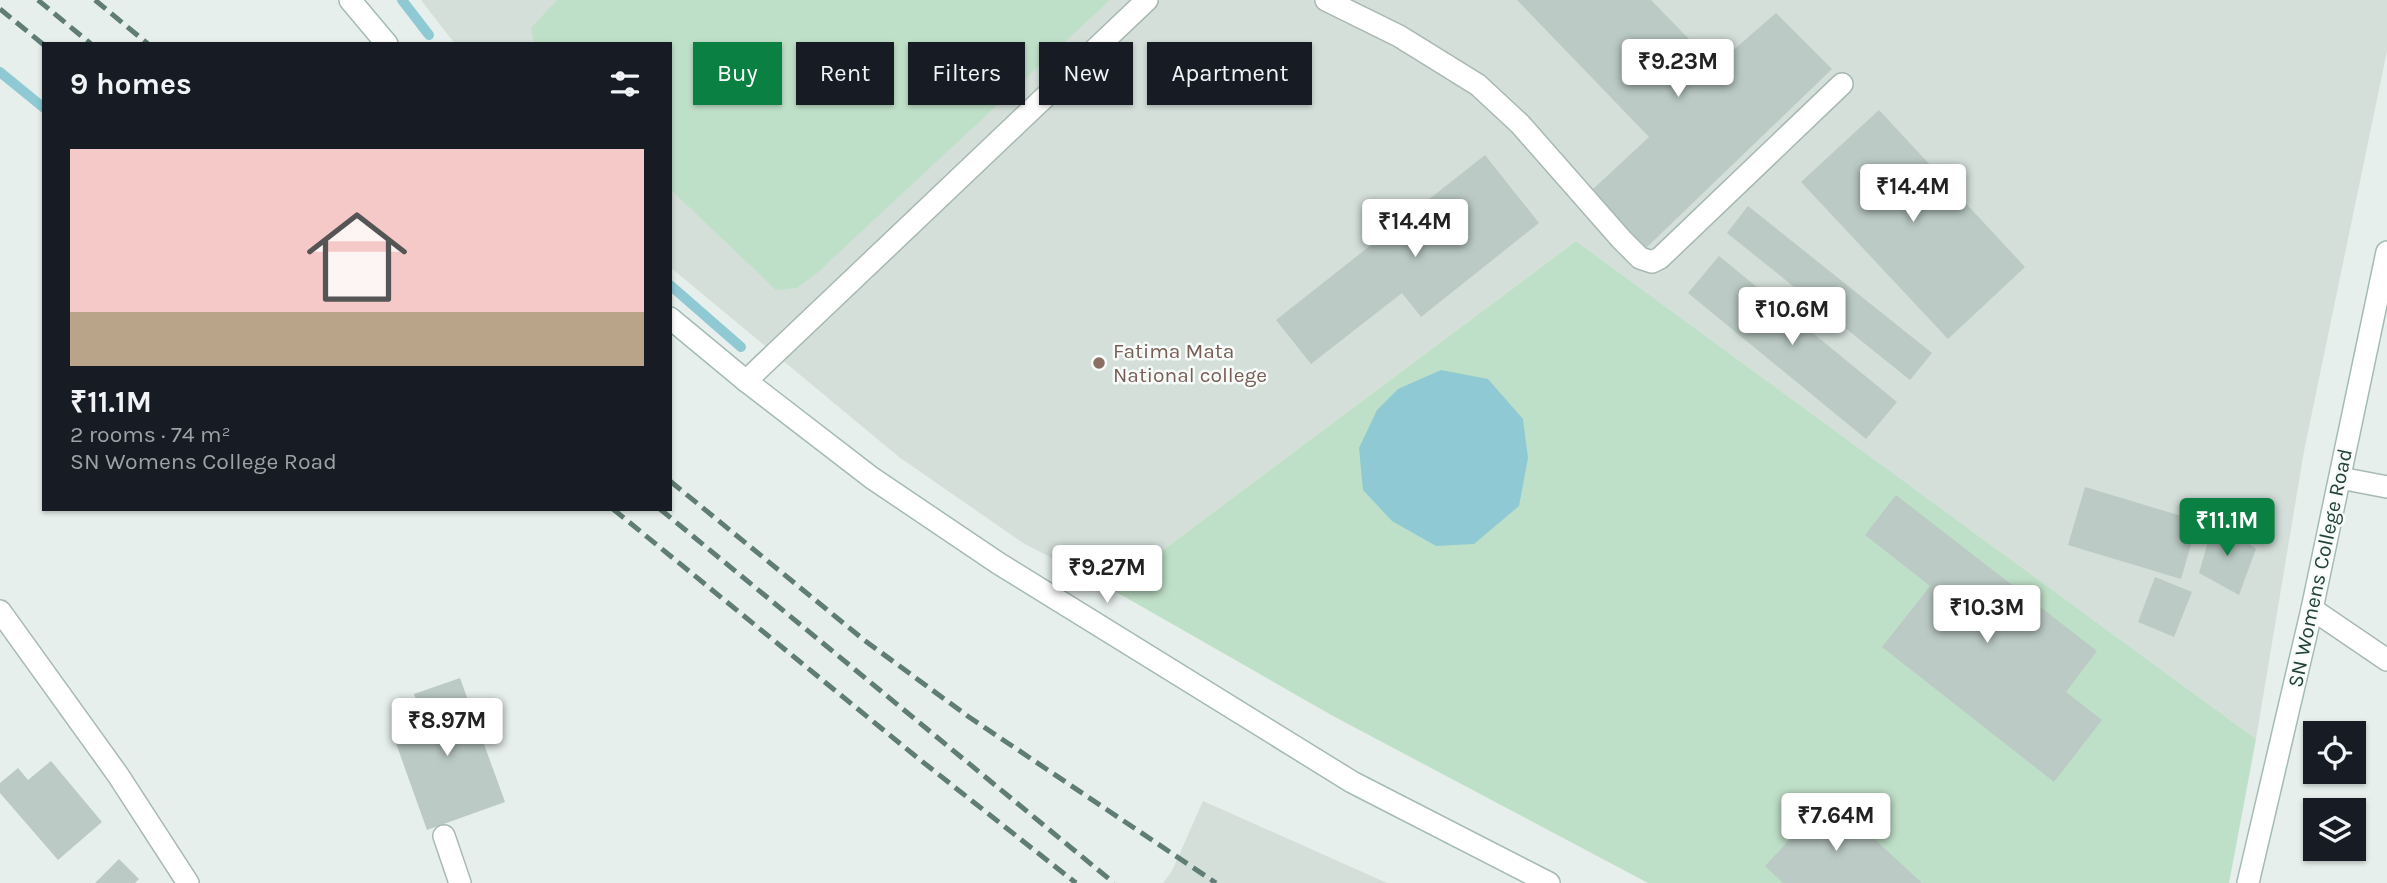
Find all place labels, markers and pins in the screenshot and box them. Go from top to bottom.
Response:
pin: ₹9.23M [1621,40,1735,99]
pin: ₹14.4M [1856,164,1970,224]
pin: ₹14.4M [1358,200,1472,259]
pin: ₹10.6M [1735,288,1849,347]
place label: Fatima Mata National college [1113,339,1267,387]
marker: Fatima Mata National college [1091,355,1107,371]
pin: ₹11.1M [2170,498,2284,558]
pin: ₹9.27M [1050,546,1164,605]
pin: ₹10.3M [1930,586,2044,645]
pin: ₹8.97M [390,698,504,758]
pin: ₹7.64M [1779,794,1893,853]

